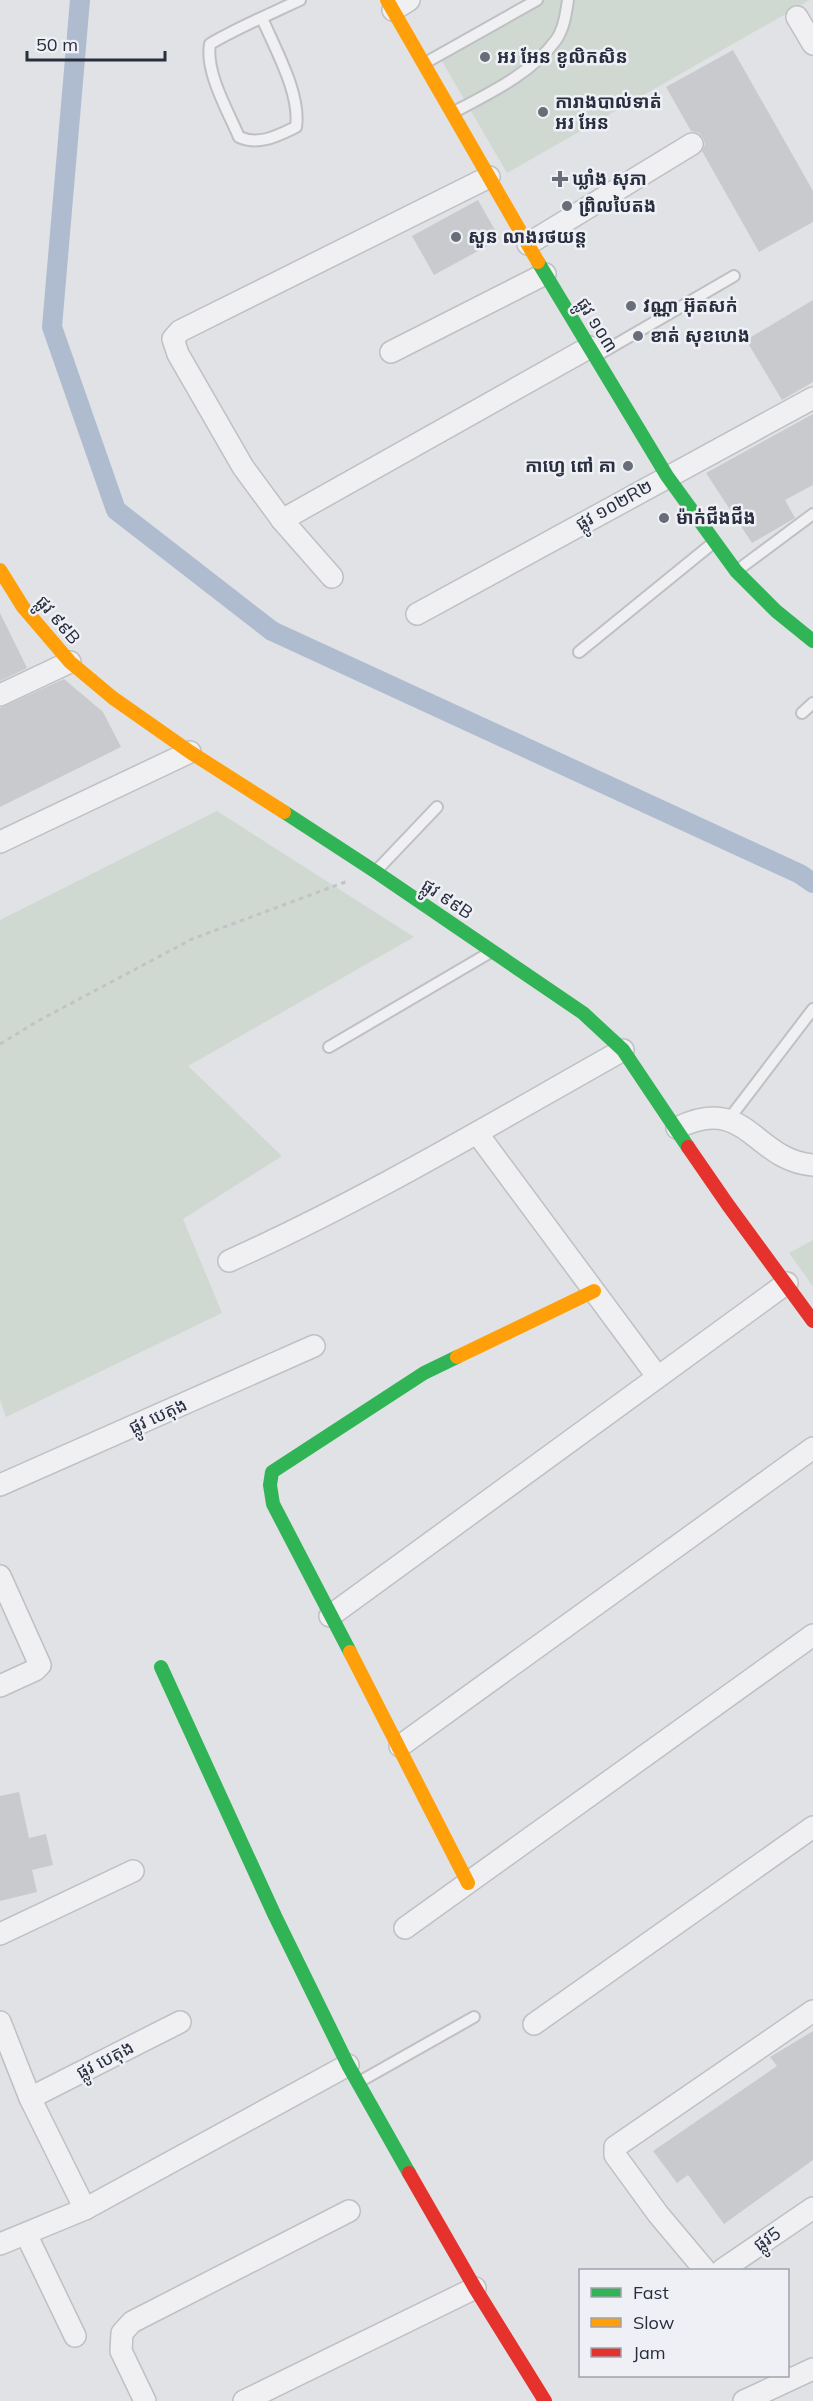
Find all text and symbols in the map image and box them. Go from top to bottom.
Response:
scale bar [27,24,165,62]
text: 50 m [36,33,78,56]
place label: អរ អែន ខូលិកសិន [497,45,628,68]
marker: អរ អែន ខូលិកសិន [478,50,492,64]
place label: ការាងបាល់ទាត់ អរ អែន [555,90,662,134]
marker: ការាងបាល់ទាត់ អរ អែន [536,105,550,119]
place label: ឃ្លាំង សុភា [572,167,647,190]
marker: ឃ្លាំង សុភា [553,172,567,186]
place label: ព្រិលបៃតង [579,194,656,217]
marker: ព្រិលបៃតង [560,199,574,213]
place label: សួន លាងរថយន្ត [468,225,587,248]
marker: សួន លាងរថយន្ត [449,230,463,244]
street label: ផ្លូវ ១០៣ [567,293,623,359]
place label: វណ្ណា អ៊ុតសក់ [643,294,738,317]
marker: វណ្ណា អ៊ុតសក់ [624,299,638,313]
place label: ខាត់ សុខហេង [650,324,750,347]
marker: ខាត់ សុខហេង [631,329,645,343]
place label: កាហ្វេ ពៅ គា [525,454,616,477]
marker: កាហ្វេ ពៅ គា [621,459,635,473]
street label: ផ្លូវ ១០២R២ [571,474,659,540]
place label: ម៉ាក់ជីងជីង [676,506,756,529]
marker: ម៉ាក់ជីងជីង [657,511,671,525]
street label: ផ្លូវ ៩៩B [27,590,86,652]
street label: ផ្លូវ ៩៩B [414,873,477,929]
street label: ផ្លូវ បេតុង [125,1393,193,1443]
street label: ផ្លូវ បេតុង [72,2035,140,2089]
street label: ផ្លូវ5 [749,2221,788,2260]
legend [579,2269,789,2377]
text: Fast [633,2281,669,2304]
text: Slow [633,2311,675,2334]
text: Jam [633,2341,666,2364]

